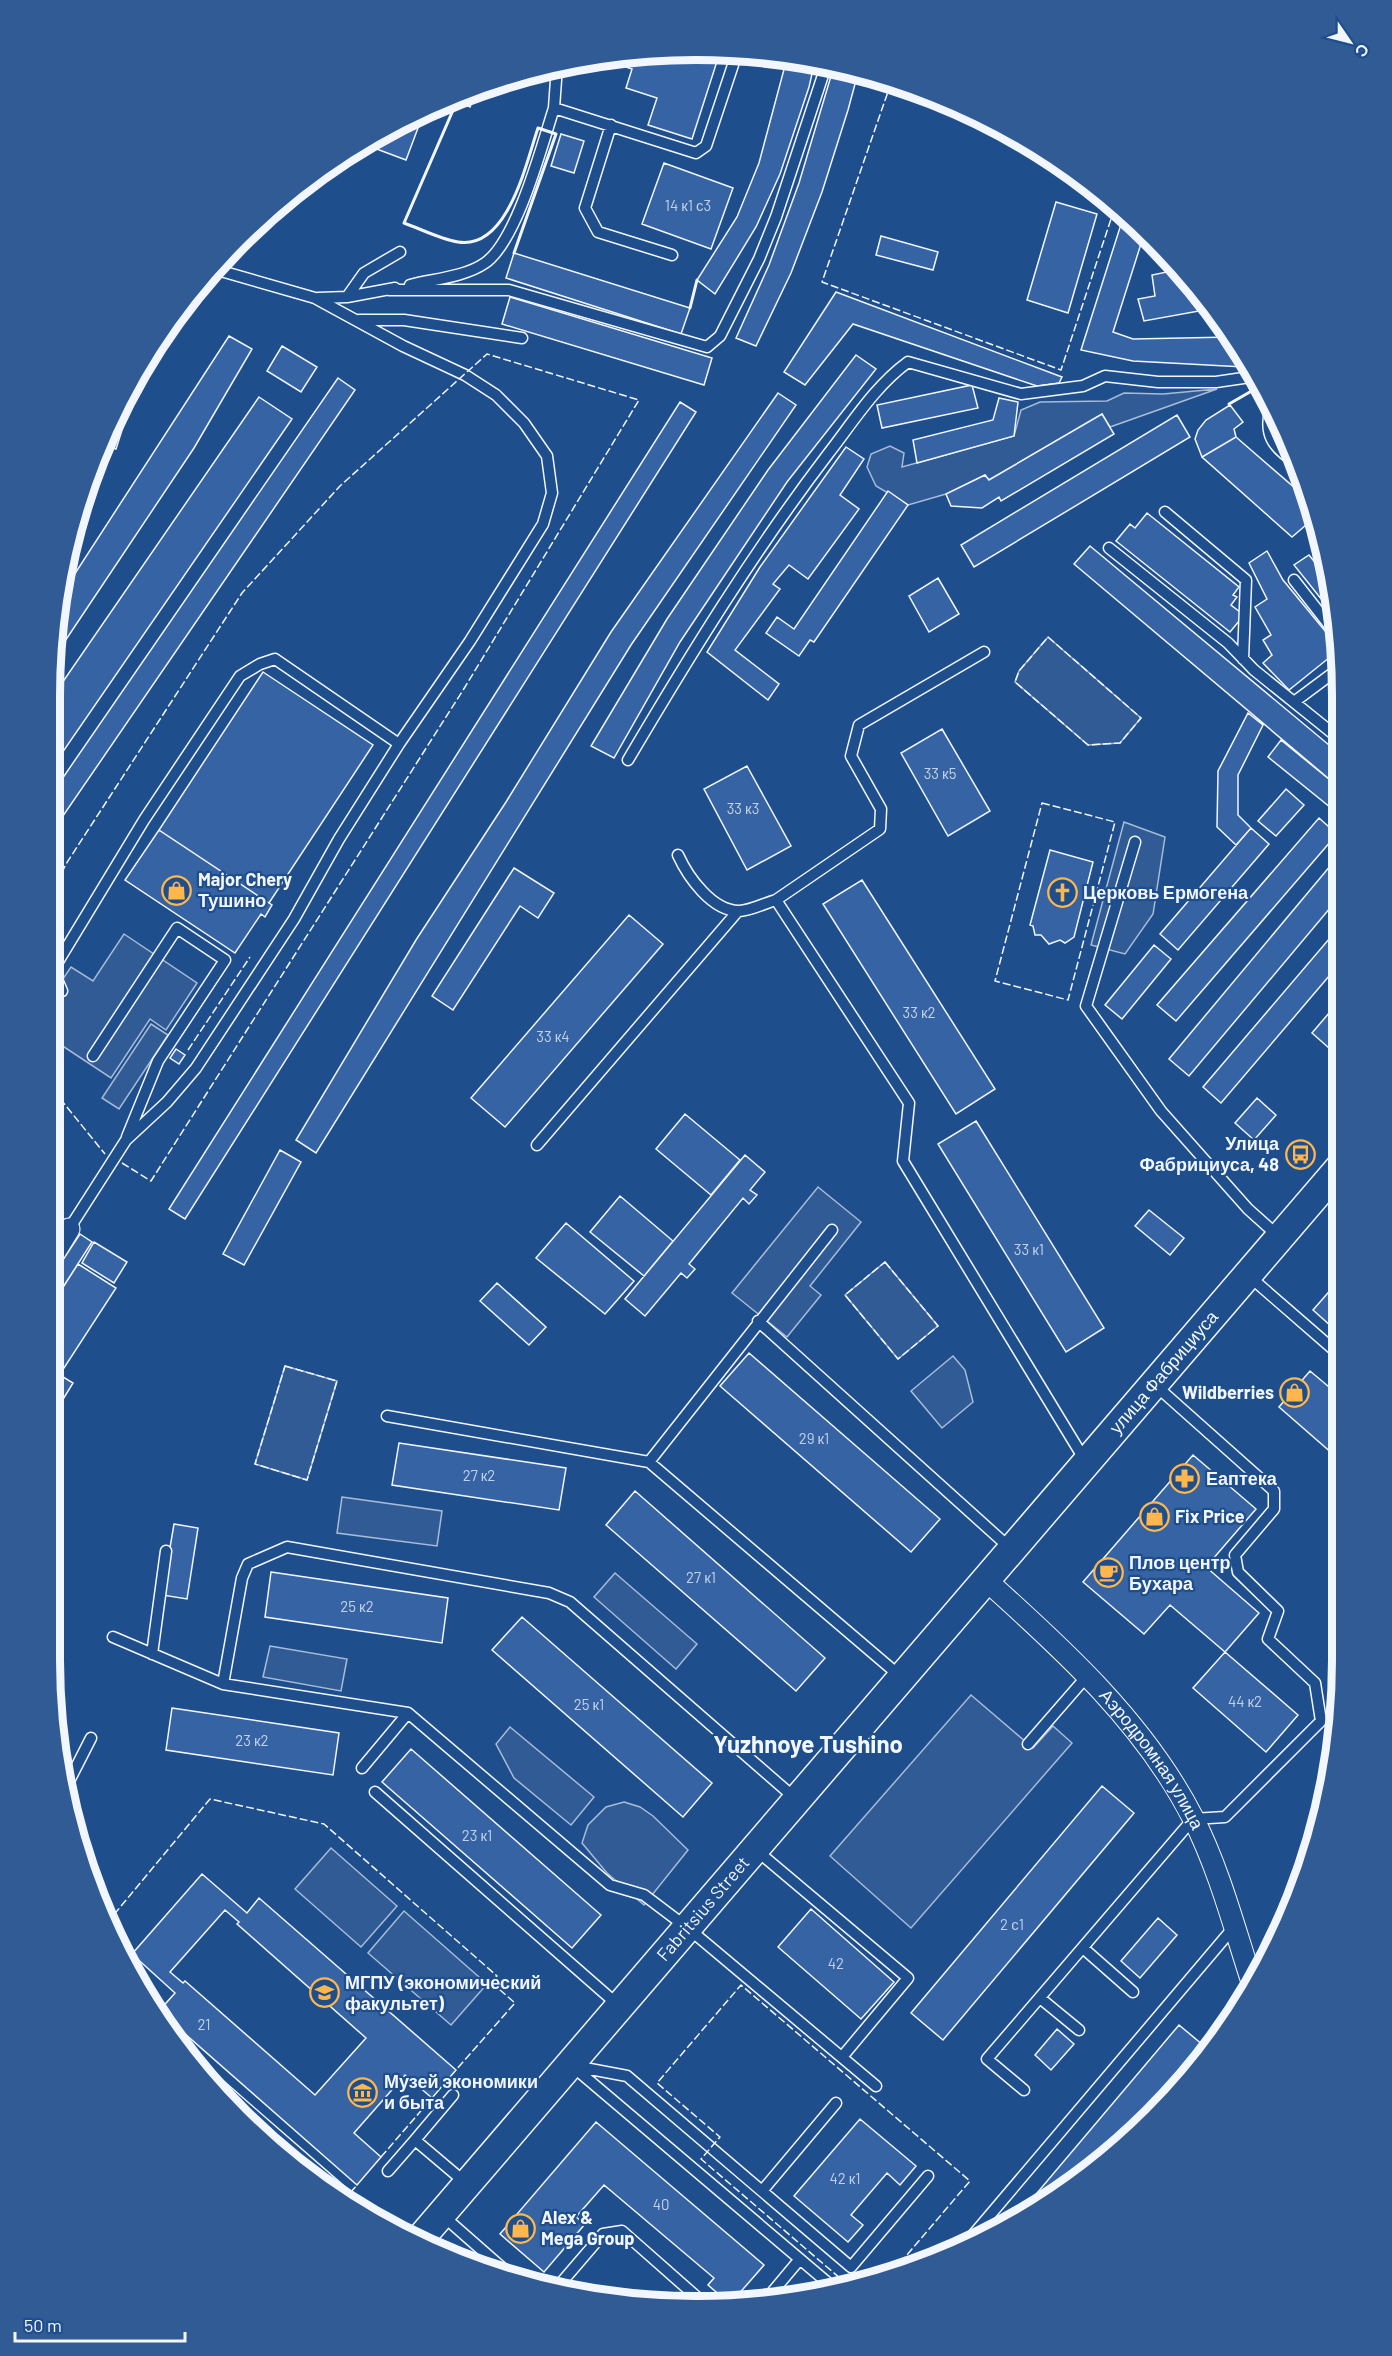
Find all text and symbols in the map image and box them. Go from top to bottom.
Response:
north arrow [1320,12,1380,72]
text: С [1351,41,1374,61]
house number: 14 к1 с3 [665,196,711,214]
house number: 33 к5 [924,764,956,782]
house number: 33 к3 [727,799,759,817]
place label: Major Chery Тушино [198,868,292,911]
shop icon: Major Chery Тушино [161,874,193,906]
church icon: Церковь Ермогена [1046,877,1078,909]
place label: Церковь Ермогена [1083,881,1249,903]
house number: 33 к2 [902,1003,936,1021]
house number: 33 к4 [536,1027,570,1045]
place label: Улица Фабрициуса, 48 [1140,1132,1280,1175]
bus stop icon: Улица Фабрициуса, 48 [1284,1138,1316,1170]
house number: 33 к1 [1014,1240,1044,1258]
street label: улица Фабрициуса [1104,1305,1223,1438]
shop icon: Wildberries [1279,1377,1311,1409]
place label: Wildberries [1182,1381,1274,1403]
house number: 29 к1 [799,1429,829,1447]
pharmacy icon: Еаптека [1169,1463,1201,1495]
house number: 27 к2 [463,1466,495,1484]
place label: Еаптека [1206,1467,1278,1489]
shop icon: Fix Price [1138,1501,1170,1533]
place label: Fix Price [1175,1505,1245,1527]
place label: Плов центр Бухара [1129,1551,1231,1594]
cafe icon: Плов центр Бухара [1092,1557,1124,1589]
house number: 27 к1 [686,1568,716,1586]
house number: 25 к2 [340,1597,374,1615]
street label: Аэродромная улица [1095,1684,1209,1834]
house number: 44 к2 [1228,1692,1262,1710]
house number: 25 к1 [574,1695,604,1713]
district label: Yuzhnoye Tushino [713,1729,903,1758]
house number: 23 к2 [235,1731,269,1749]
house number: 23 к1 [462,1826,492,1844]
street label: Fabritsius Street [652,1851,754,1965]
house number: 2 с1 [1000,1915,1024,1933]
house number: 42 [828,1954,844,1972]
place label: МГПУ (экономический факультет) [345,1971,541,2014]
school or university icon: МГПУ (экономический факультет) [308,1977,340,2009]
house number: 21 [197,2015,211,2033]
place label: Музей экономики и быта [384,2070,538,2113]
museum icon: Музей экономики и быта [347,2076,379,2108]
house number: 42 к1 [829,2169,861,2187]
house number: 40 [653,2195,669,2213]
place label: Alex & Mega Group [541,2206,635,2249]
shop icon: Alex & Mega Group [504,2212,536,2244]
scale bar [15,2305,184,2343]
text: 50 m [24,2314,62,2336]

